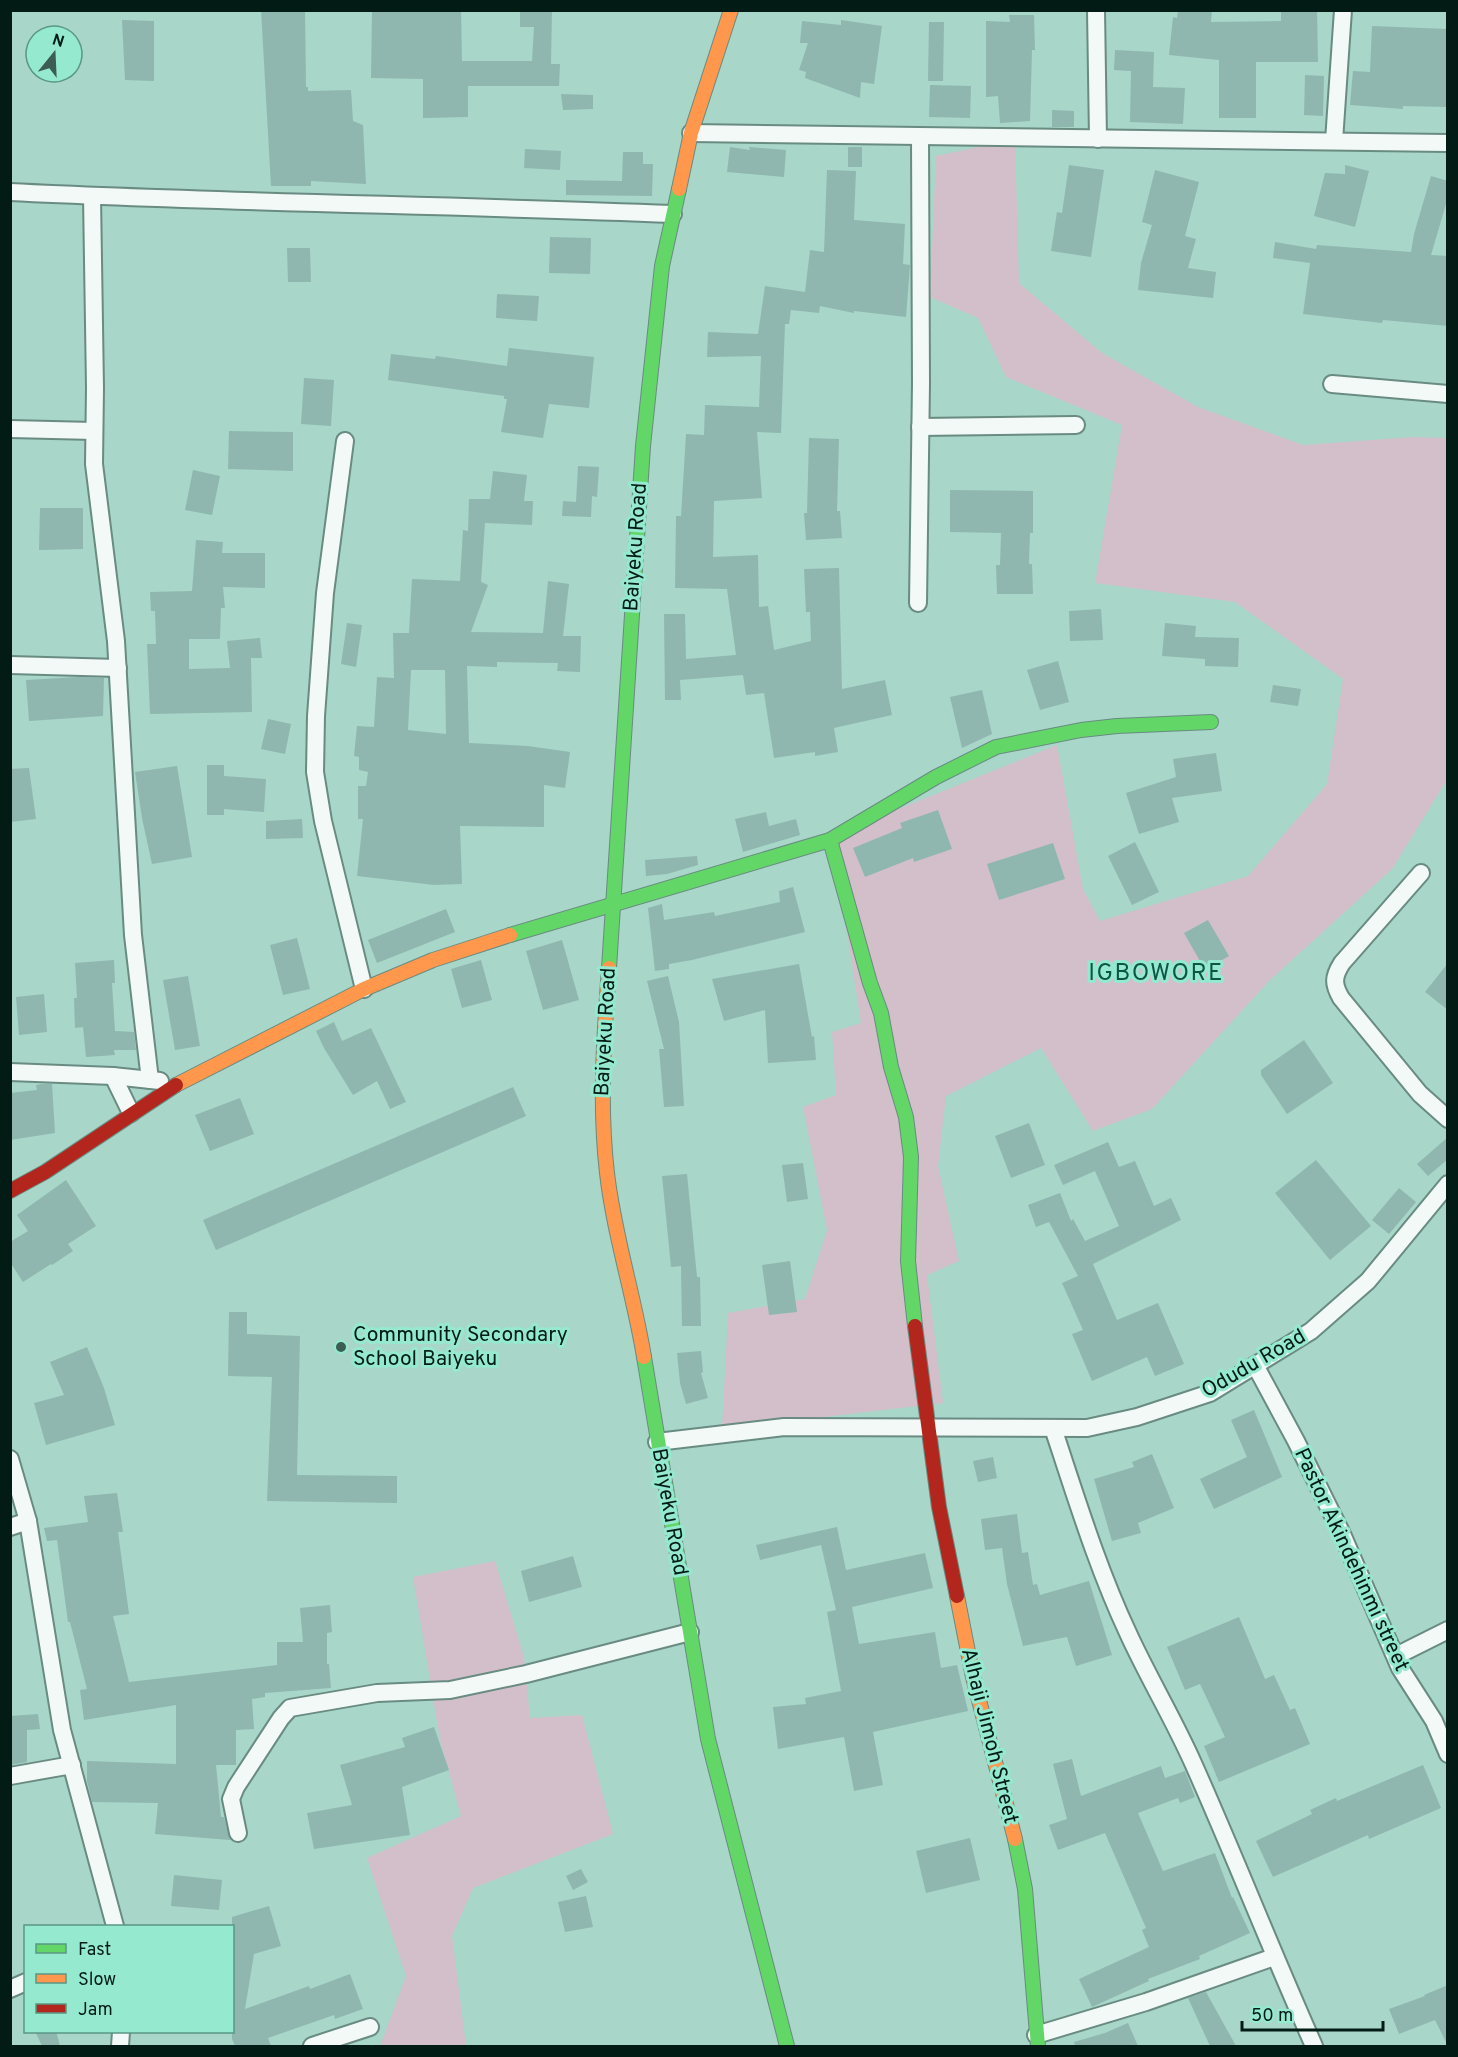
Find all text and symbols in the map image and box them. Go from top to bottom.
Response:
north arrow [24,24,84,84]
text: N [49,30,67,53]
street label: Baiyeku Road [618,482,654,612]
district label: IGBOWORE [1088,959,1224,989]
street label: Baiyeku Road [589,967,623,1097]
place label: Community Secondary School Baiyeku [353,1322,568,1373]
street label: Odudu Road [1197,1323,1311,1405]
marker: Community Secondary School Baiyeku [334,1340,348,1354]
street label: Pastor Akindehinmi street [1287,1444,1415,1676]
street label: Baiyeku Road [645,1446,693,1578]
street label: Alhaji Jimoh Street [954,1645,1024,1827]
legend [24,1925,234,2033]
text: Fast [78,1939,111,1962]
text: Slow [78,1969,116,1992]
scale bar [1242,1994,1383,2032]
text: Jam [78,1999,113,2022]
text: 50 m [1251,2005,1293,2028]

